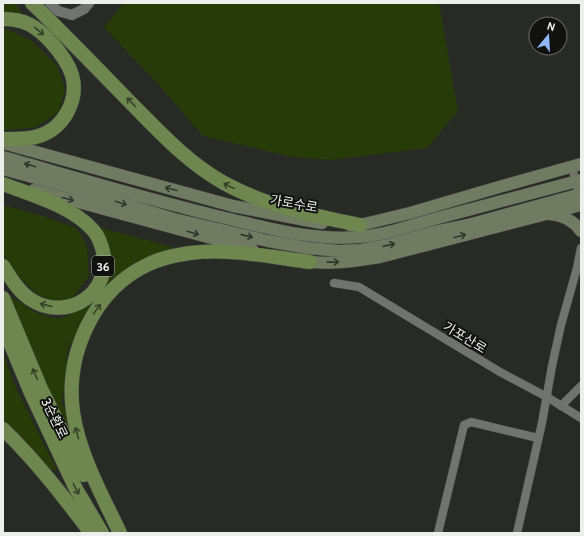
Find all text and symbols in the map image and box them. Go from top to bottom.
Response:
north arrow [528,16,568,56]
text: N [545,19,557,34]
one-way arrow [34,26,44,35]
one-way arrow [126,97,136,107]
one-way arrow [23,161,36,168]
one-way arrow [224,182,236,189]
one-way arrow [165,185,178,192]
street label: 가로수로 [269,191,319,215]
one-way arrow [61,196,74,203]
one-way arrow [115,200,128,207]
one-way arrow [186,230,199,237]
one-way arrow [240,232,253,240]
one-way arrow [454,232,467,239]
one-way arrow [382,240,395,248]
road number: 36 [92,256,114,276]
one-way arrow [326,258,339,266]
one-way arrow [40,301,53,309]
one-way arrow [93,303,101,314]
street label: 가포산로 [440,318,490,356]
one-way arrow [30,368,38,380]
street label: 3순환로 [38,395,72,441]
one-way arrow [73,427,81,440]
one-way arrow [73,483,81,495]

